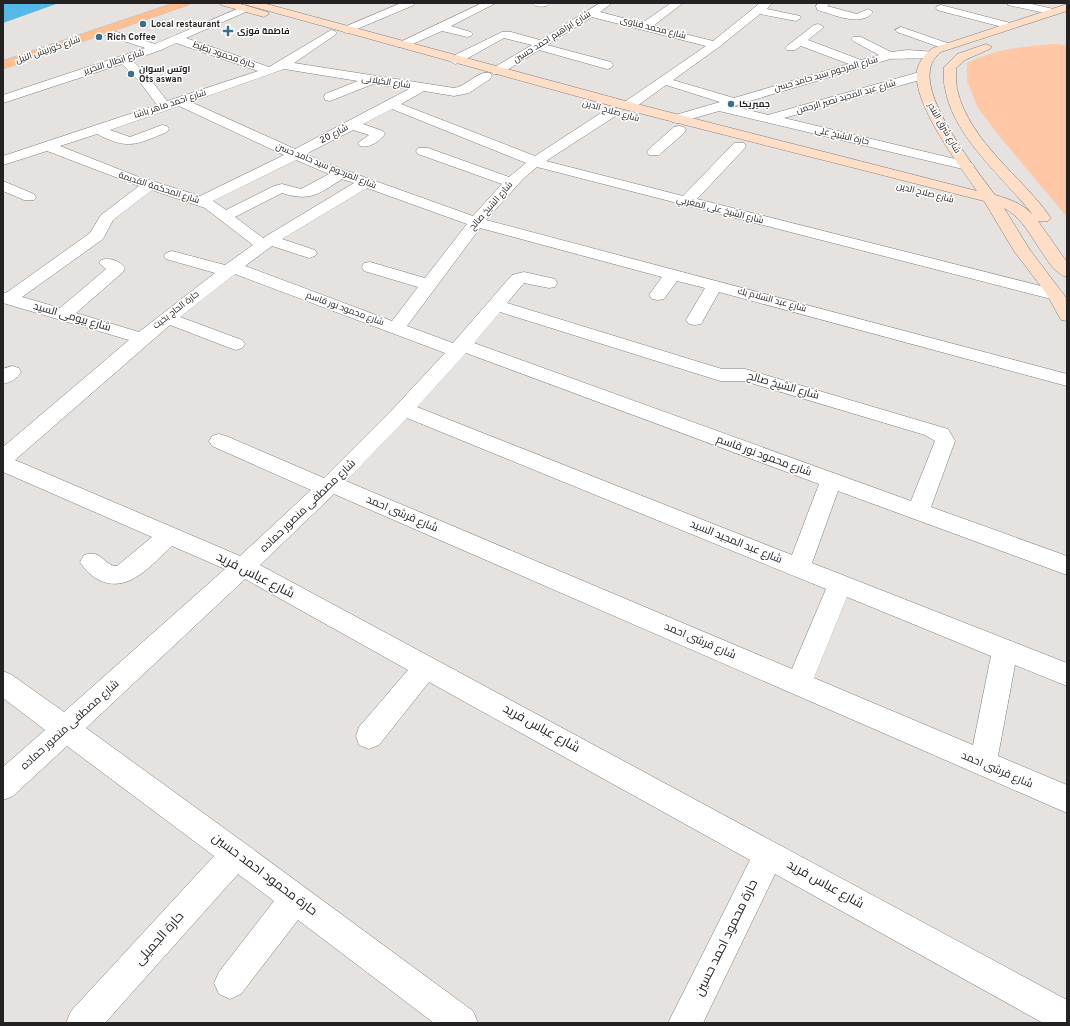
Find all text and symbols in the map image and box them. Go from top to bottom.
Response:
street label: شارع ابراهيم احمد حسين [511,9,593,65]
street label: شارع محمد قناوى [619,14,687,42]
marker: Local restaurant [138,19,148,29]
place label: Local restaurant [151,19,220,30]
marker: فاطمة فوزى [222,25,234,37]
place label: فاطمة فوزى [237,26,290,37]
marker: Rich Coffee [94,32,104,42]
place label: Rich Coffee [107,32,156,43]
street label: شارع كورنيش النيل [14,34,82,66]
street label: حارة محمود بطيط [191,39,257,71]
street label: شارع ابطال التحرير [81,47,146,77]
street label: شارع المرحوم سيد حامد حسن [773,54,879,94]
place label: اوتس اسوان Ots aswan [139,64,190,85]
marker: اوتس اسوان Ots aswan [126,69,136,79]
street label: شارع الكيلانى [361,73,411,91]
street label: شارع عبد المجيد نصير الرحمن [795,78,897,116]
street label: شارع احمد ماهر باشا [132,87,208,121]
street label: شارع صلاح الدين [581,98,641,124]
marker: جمبريكا [726,99,736,109]
place label: جمبريكا [739,99,770,110]
street label: شارع شرق البندر [925,100,963,155]
street label: شارع 20 [318,122,350,146]
street label: حارة الشيخ على [814,124,870,148]
street label: شارع المرحوم سيد حامد حسن [274,141,378,191]
street label: شارع المحكمة القديمة [117,170,201,206]
street label: شارع الشيخ صالح [467,179,515,233]
street label: شارع صلاح الدين [895,181,955,205]
street label: شارع الشيخ على المغربي [675,194,765,227]
street label: شارع عبد السلام بك [736,286,808,314]
street label: حارة الحاج بخيت [151,289,201,331]
street label: شارع محمود نور قاسم [305,290,385,328]
street label: شارع بيومى السيد [31,299,113,335]
street label: شارع الشيخ صالح [745,369,821,403]
street label: شارع محمود نور قاسم [714,432,814,480]
street label: شارع مصطفى منصور حماده [257,457,359,555]
street label: شارع قرشى احمد [364,493,440,535]
street label: شارع عبد المجيد السيد [688,517,784,567]
street label: شارع عباس فريد [213,549,297,603]
street label: شارع قرشى احمد [662,620,738,662]
street label: شارع مصطفى منصور حماده [18,677,122,773]
street label: شارع عباس فريد [500,701,582,757]
street label: شارع قرشى احمد [959,749,1035,791]
street label: حارة محمود احمد حسين [208,830,320,920]
street label: شارع عباس فريد [784,857,866,913]
street label: حارة محمود احمد حسين [692,877,762,999]
street label: حارة الجميلى [132,909,188,969]

